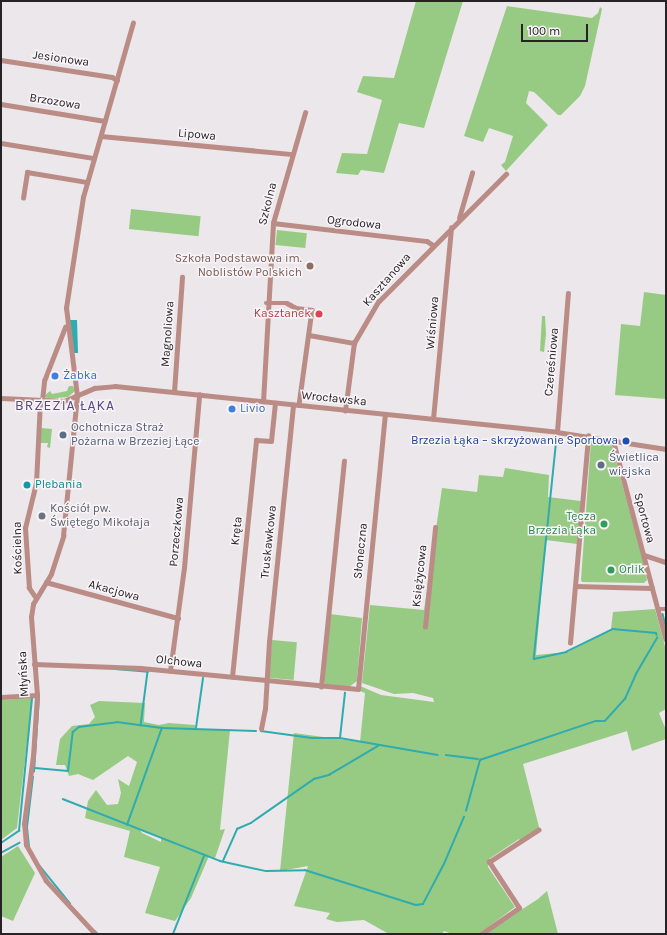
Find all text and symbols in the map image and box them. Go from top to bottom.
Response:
scale bar [523,16,590,42]
text: 100 m [528,24,560,38]
street label: Jesionowa [32,48,90,70]
street label: Brzozowa [28,91,82,113]
street label: Lipowa [177,126,217,144]
street label: Szkolna [256,181,280,227]
street label: Ogrodowa [326,213,382,233]
street label: Kasztanowa [360,250,414,310]
place label: Szkoła Podstawowa im. Noblistów Polskich [175,252,302,280]
marker: Szkoła Podstawowa im. Noblistów Polskich [305,261,315,271]
street label: Wiśniowa [424,296,442,350]
street label: Magnoliowa [159,301,177,367]
place label: Kasztanek [254,307,311,321]
marker: Kasztanek [314,309,324,319]
street label: Czereśniowa [542,327,562,397]
place label: Żabka [63,369,97,383]
marker: Żabka [50,371,60,381]
street label: Wrocławska [301,388,367,410]
district label: BRZEZIA ŁĄKA [15,398,115,414]
place label: Livio [240,402,265,416]
marker: Livio [227,404,237,414]
place label: Ochotnicza Straż Pożarna w Brzeziej Łące [71,421,199,449]
marker: Ochotnicza Straż Pożarna w Brzeziej Łące [58,430,68,440]
place label: Brzezia Łąka – skrzyżowanie Sportowa [411,434,618,448]
marker: Brzezia Łąka – skrzyżowanie Sportowa [621,436,631,446]
place label: Świetlica wiejska [609,451,659,479]
marker: Świetlica wiejska [596,460,606,470]
place label: Plebania [35,478,82,492]
marker: Plebania [22,480,32,490]
street label: Sportowa [630,491,658,545]
street label: Porzeczkowa [167,497,187,567]
place label: Kościół pw. Świętego Mikołaja [50,502,150,530]
street label: Truskawkowa [258,505,280,579]
place label: Tęcza Brzezia Łąka [528,510,596,538]
marker: Kościół pw. Świętego Mikołaja [37,511,47,521]
street label: Kręta [228,516,246,546]
marker: Tęcza Brzezia Łąka [599,519,609,529]
street label: Kościelna [10,521,26,575]
street label: Słoneczna [351,522,371,580]
street label: Księżycowa [410,544,430,608]
place label: Orlik [619,563,645,577]
marker: Orlik [606,565,616,575]
street label: Akacjowa [87,577,141,605]
street label: Młyńska [16,651,32,697]
street label: Olchowa [155,652,203,672]

